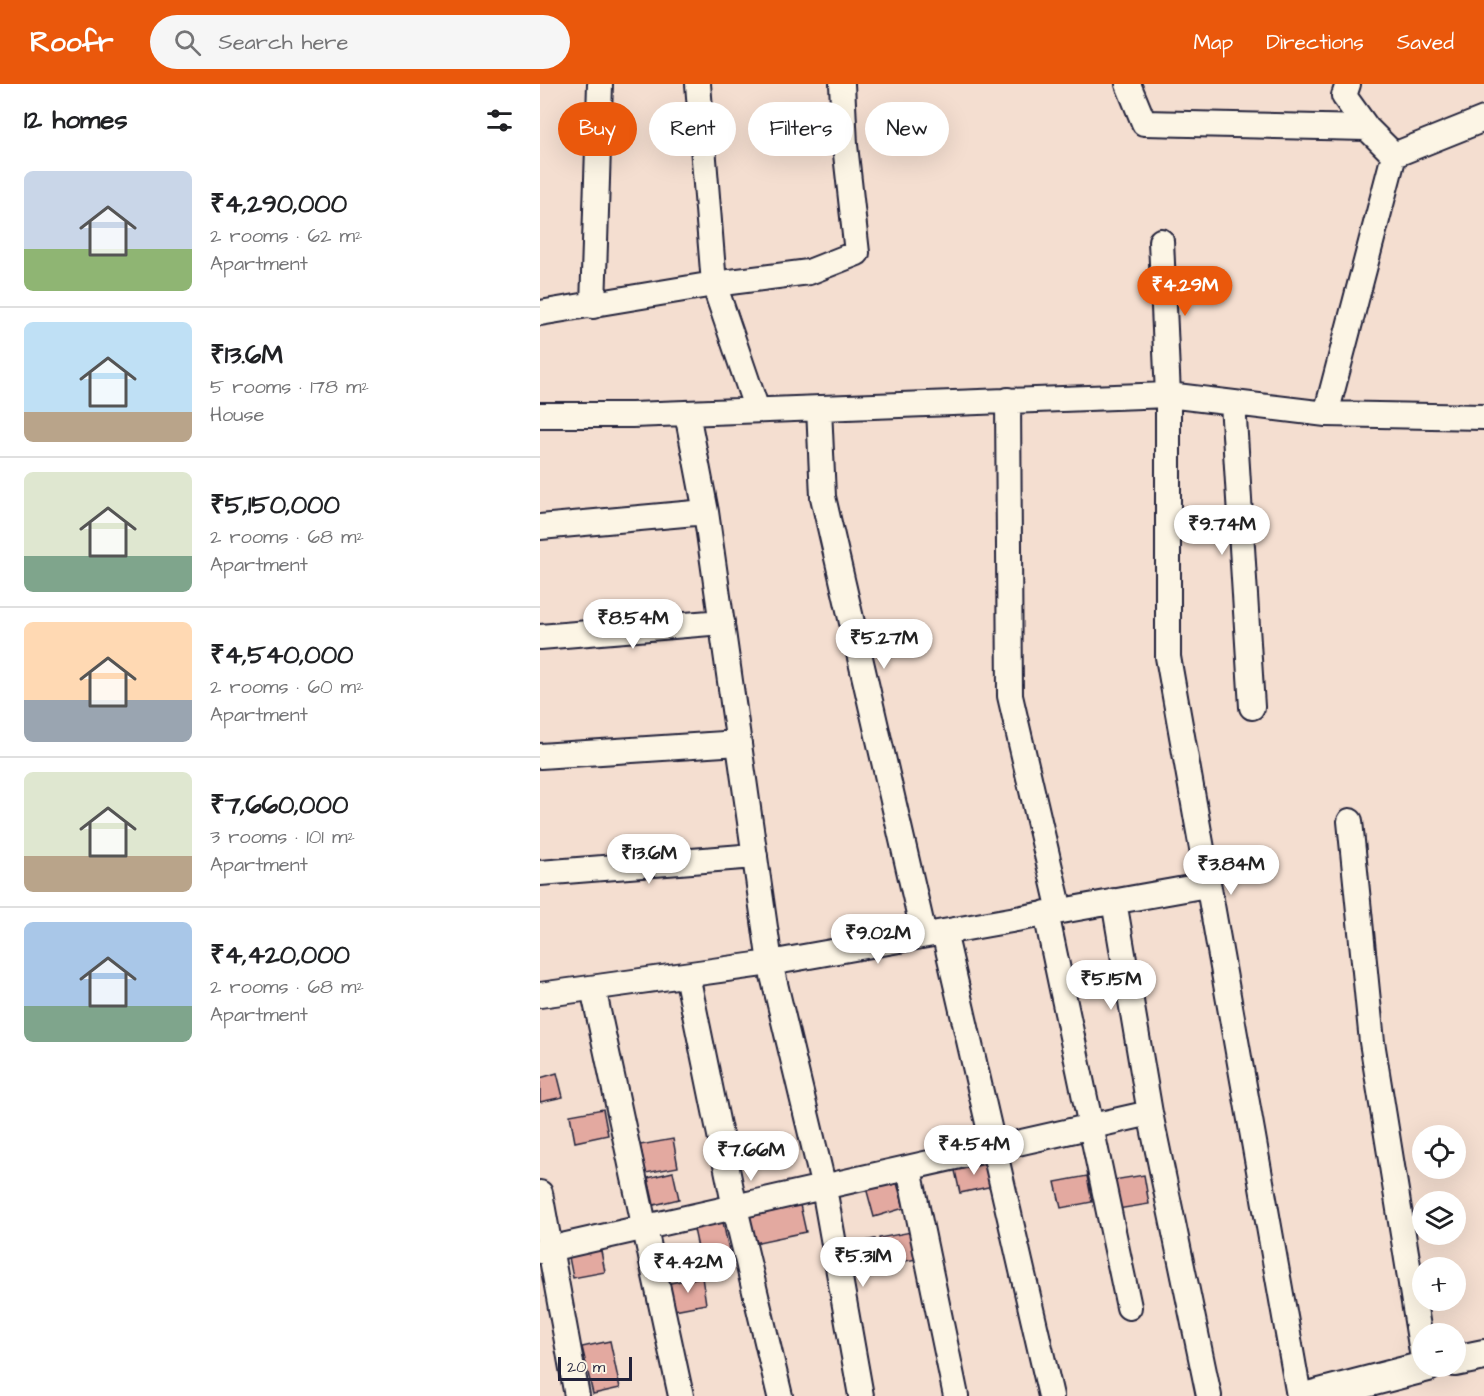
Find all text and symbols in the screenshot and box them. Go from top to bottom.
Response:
search box [150,15,570,69]
text: Roofr [30,23,114,62]
icon: search [171,26,204,59]
text: Search here [219,27,348,58]
text: Map [1193,28,1233,57]
text: Directions [1266,28,1364,57]
text: Saved [1397,28,1454,57]
text: 12 homes [24,102,127,138]
chip: Buy [558,102,637,156]
chip: Rent [649,102,736,156]
chip: Filters [748,102,853,156]
chip: New [865,102,949,156]
icon: filters [483,104,516,137]
text: ₹4,290,000 [210,186,347,222]
icon: home [72,195,144,267]
text: 2 rooms · 62 m² [210,222,362,250]
text: Apartment [210,250,308,278]
pin: ₹4.29M [1136,266,1234,317]
text: ₹4.29M [1151,271,1219,299]
text: ₹13.6M [210,337,283,373]
icon: home [72,346,144,418]
text: 5 rooms · 178 m² [210,373,369,401]
text: House [210,401,264,429]
text: ₹5,150,000 [210,487,340,523]
icon: home [72,496,144,568]
pin: ₹9.74M [1173,505,1271,556]
text: ₹9.74M [1188,510,1256,538]
text: 2 rooms · 68 m² [210,523,364,551]
text: Apartment [210,551,308,579]
pin: ₹8.54M [584,599,682,650]
text: ₹8.54M [597,604,669,632]
pin: ₹5.27M [835,619,933,670]
text: ₹5.27M [850,624,918,652]
text: ₹4,540,000 [210,637,354,673]
icon: home [72,646,144,718]
text: 2 rooms · 60 m² [210,673,364,701]
text: Apartment [210,701,308,729]
text: ₹7,660,000 [210,787,348,823]
icon: home [72,796,144,868]
text: 3 rooms · 101 m² [210,823,355,851]
pin: ₹13.6M [600,834,698,885]
text: ₹13.6M [621,839,677,867]
pin: ₹3.84M [1182,845,1280,896]
text: ₹3.84M [1197,850,1265,878]
text: Apartment [210,851,308,879]
pin: ₹9.02M [829,914,927,965]
text: ₹9.02M [845,919,911,947]
text: ₹4,420,000 [210,937,350,973]
icon: home [72,946,144,1018]
pin: ₹5.15M [1062,960,1160,1011]
text: ₹5.15M [1080,965,1142,993]
text: 2 rooms · 68 m² [210,973,364,1001]
text: Apartment [210,1001,308,1029]
pin: ₹4.54M [925,1125,1023,1176]
map controls [1412,1125,1466,1377]
button: locate [1412,1125,1466,1179]
text: ₹4.54M [938,1130,1010,1158]
pin: ₹7.66M [702,1131,800,1182]
text: ₹7.66M [717,1136,785,1164]
button: layers [1412,1191,1466,1245]
pin: ₹5.31M [814,1237,912,1288]
text: ₹5.31M [834,1242,892,1270]
pin: ₹4.42M [639,1243,737,1294]
text: ₹4.42M [653,1248,723,1276]
button: + [1412,1257,1466,1311]
button: − [1412,1323,1466,1377]
scale bar [558,1354,632,1382]
text: 20 m [567,1356,605,1378]

